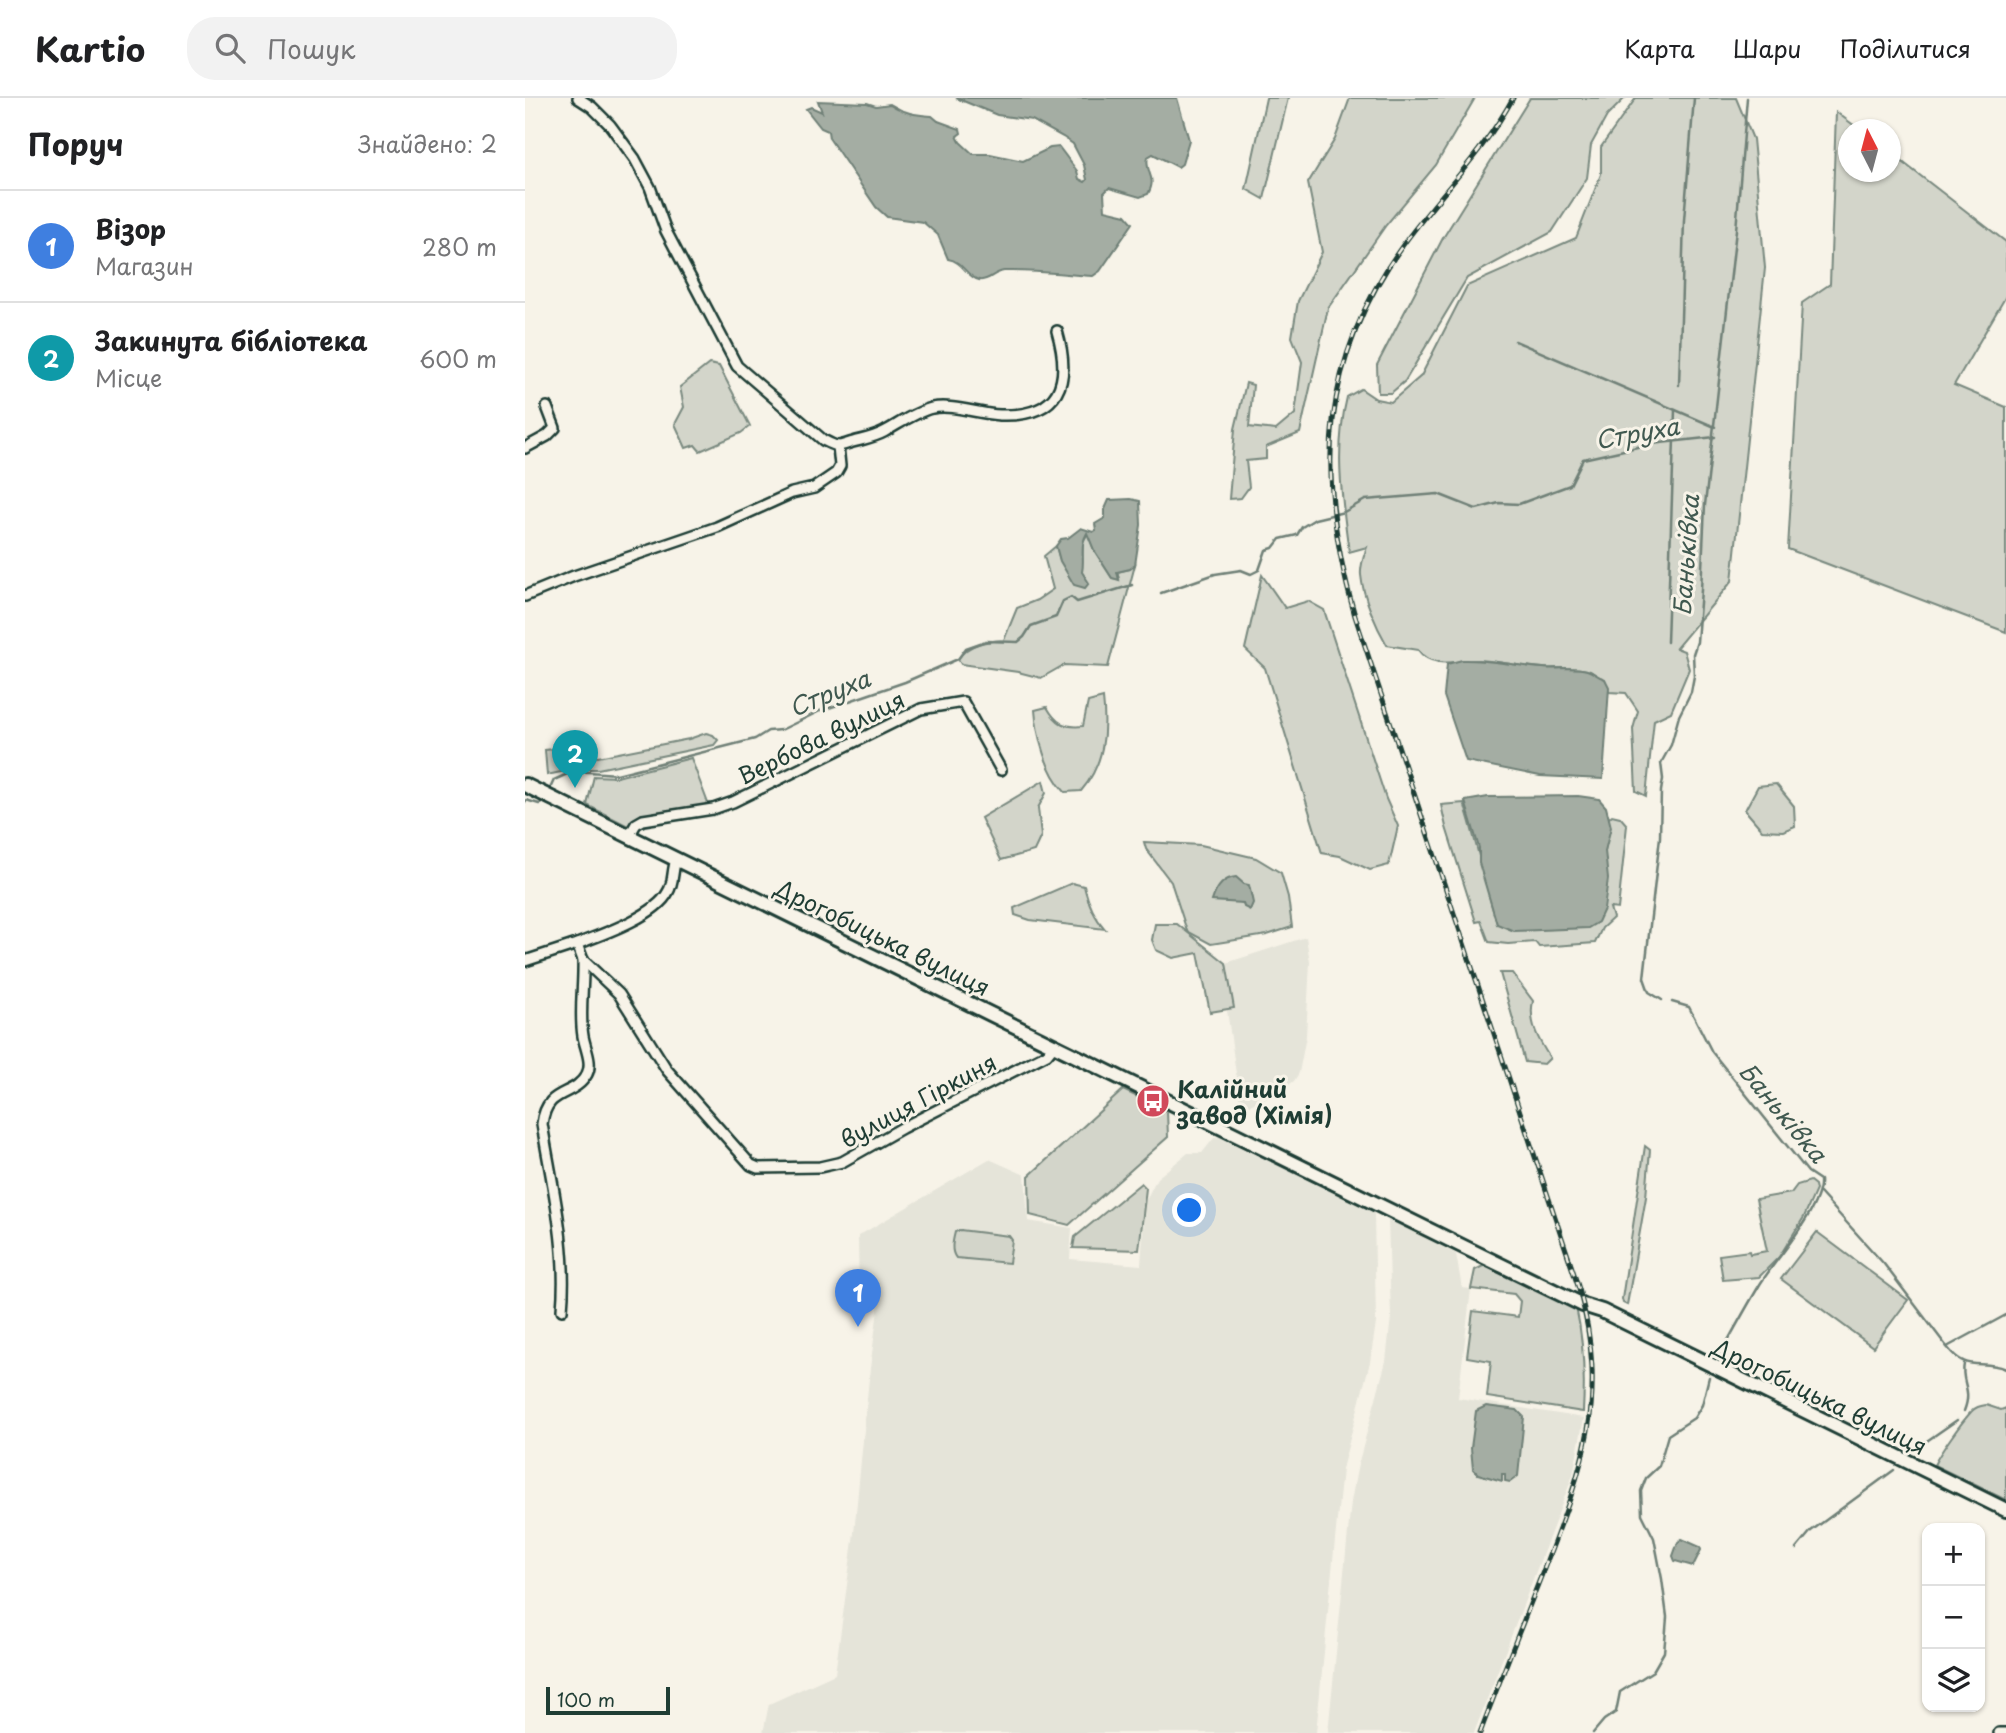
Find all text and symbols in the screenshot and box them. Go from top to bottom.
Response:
search box [187,17,677,80]
text: Kartio [35,23,145,73]
icon: search [211,29,249,67]
text: Пошук [267,29,356,68]
text: Карта [1624,30,1695,66]
text: Шари [1733,30,1802,66]
text: Поділитися [1840,30,1971,66]
north arrow [1838,119,1901,182]
text: Поруч [28,121,123,166]
text: Знайдено: 2 [358,126,497,161]
text: Візор [95,209,166,248]
text: 1 [46,229,57,264]
text: 280 m [422,229,497,264]
text: Магазин [95,248,194,283]
text: Закинута бібліотека [95,321,368,360]
text: 2 [43,341,59,376]
text: 600 m [419,341,497,376]
text: Місце [95,360,162,395]
water label: Струха [1592,407,1683,457]
water label: Баньківка [1663,492,1707,617]
water label: Струха [783,659,876,725]
street label: Вербова вулиця [731,681,911,793]
pin: 2 [552,730,598,788]
street label: Дрогобицька вулиця [769,869,996,1004]
street label: вулиця Гіркиня [834,1044,1002,1156]
water label: Баньківка [1731,1054,1837,1171]
place label: Калійний завод (Хімія) [1176,1071,1333,1132]
bus stop icon: Калійний завод (Хімія) [1134,1082,1172,1120]
your location [1172,1193,1206,1227]
pin: 1 [835,1269,881,1327]
street label: Дрогобицька вулиця [1706,1328,1933,1463]
map controls [1922,1523,1985,1712]
button: + [1922,1523,1985,1586]
button: − [1922,1586,1985,1649]
button: layers [1922,1649,1985,1712]
scale bar [546,1684,670,1716]
text: 100 m [557,1685,615,1713]

